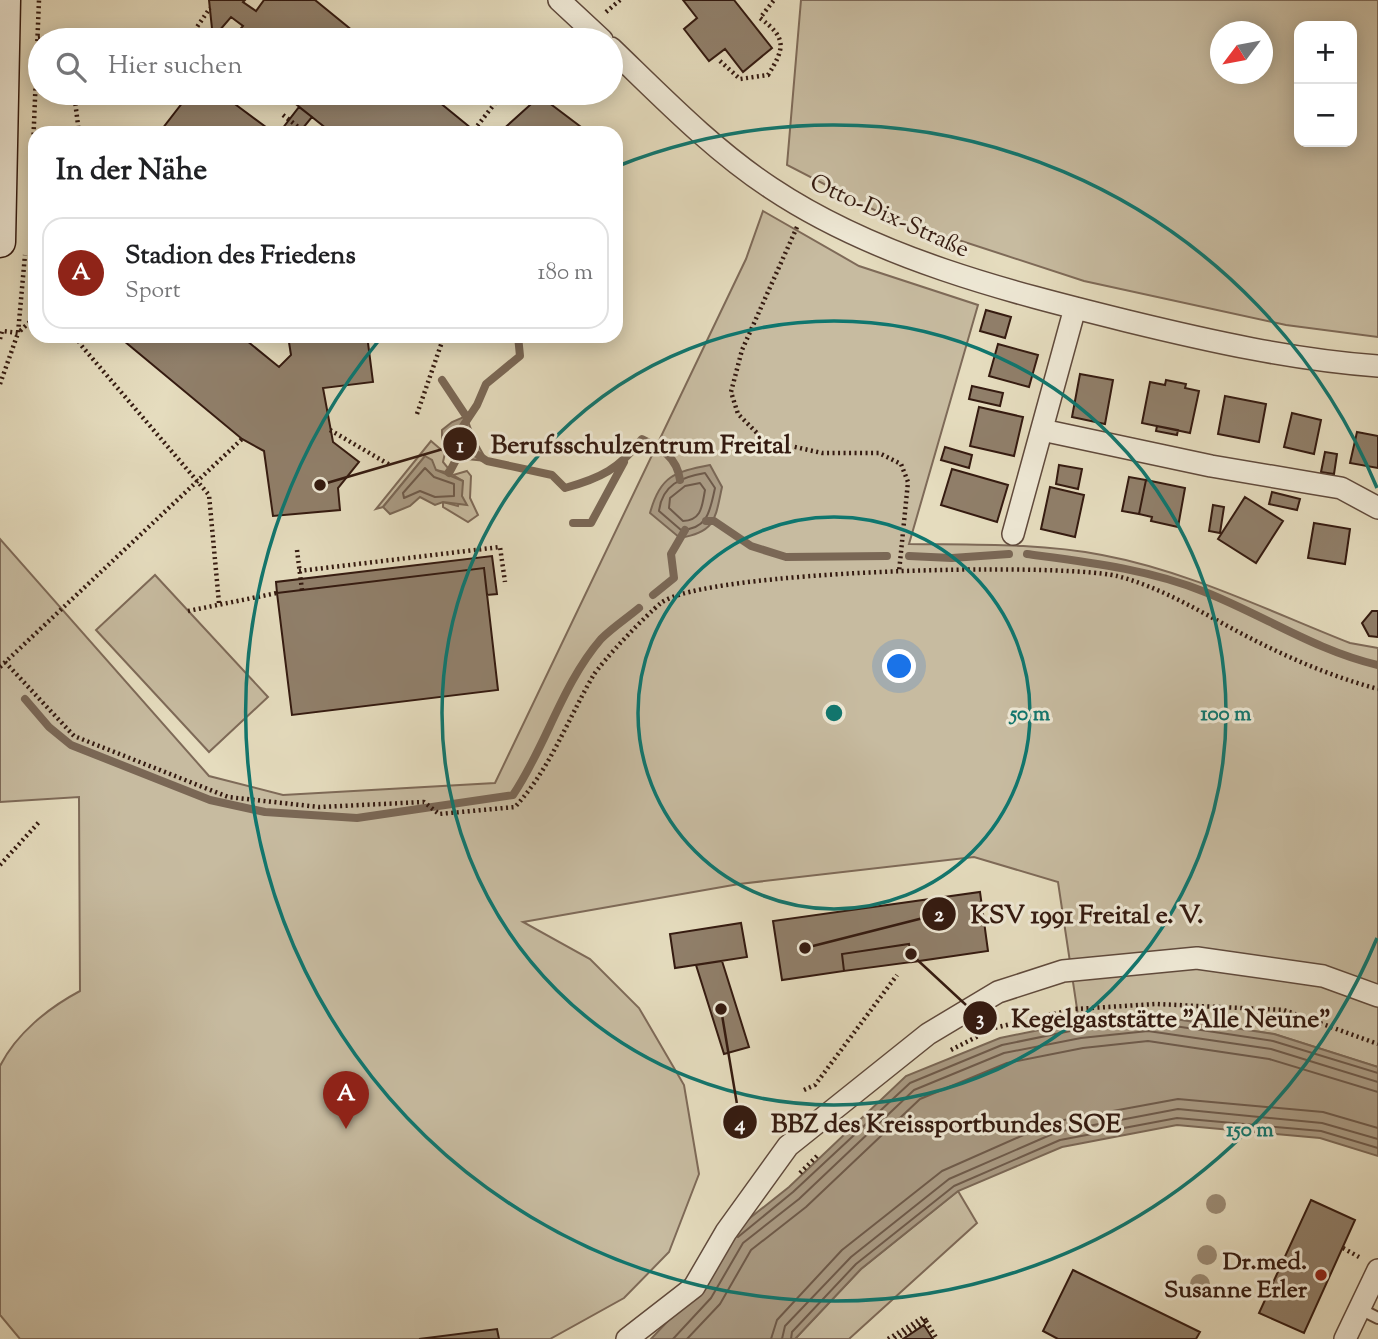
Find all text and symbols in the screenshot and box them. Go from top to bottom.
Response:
north arrow [1210,21,1273,84]
map controls [1294,21,1357,147]
button: + [1294,21,1357,84]
search box [28,28,623,105]
icon: search [52,48,90,86]
text: Hier suchen [108,48,243,85]
button: − [1294,84,1357,147]
text: In der Nähe [56,150,207,193]
street label: Otto-Dix-Straße [804,166,974,267]
text: Stadion des Friedens [125,238,356,275]
text: A [72,257,90,290]
text: 180 m [538,257,593,290]
text: Sport [125,275,181,308]
callout: Berufsschulzentrum Freital [442,421,806,468]
text: Berufsschulzentrum Freital [491,428,792,465]
text: 1 [456,432,464,462]
your location [882,649,916,683]
text: 50 m [1008,700,1051,730]
text: 100 m [1201,700,1252,730]
centre of rings [822,701,846,725]
callout: KSV 1991 Freital e. V. [922,890,1218,937]
text: KSV 1991 Freital e. V. [971,898,1203,935]
text: 2 [934,901,944,931]
callout: Kegelgaststätte "Alle Neune" [962,994,1345,1041]
text: Kegelgaststätte "Alle Neune" [1011,1002,1331,1039]
text: 3 [976,1005,984,1035]
pin: A [323,1071,369,1129]
callout: BBZ des Kreissportbundes SOE [722,1099,1135,1146]
text: BBZ des Kreissportbundes SOE [771,1107,1121,1144]
text: 4 [734,1110,746,1140]
text: 150 m [1226,1116,1274,1146]
place label: Dr.med. Susanne Erler [1164,1246,1308,1308]
marker: Dr.med. Susanne Erler [1313,1267,1329,1283]

